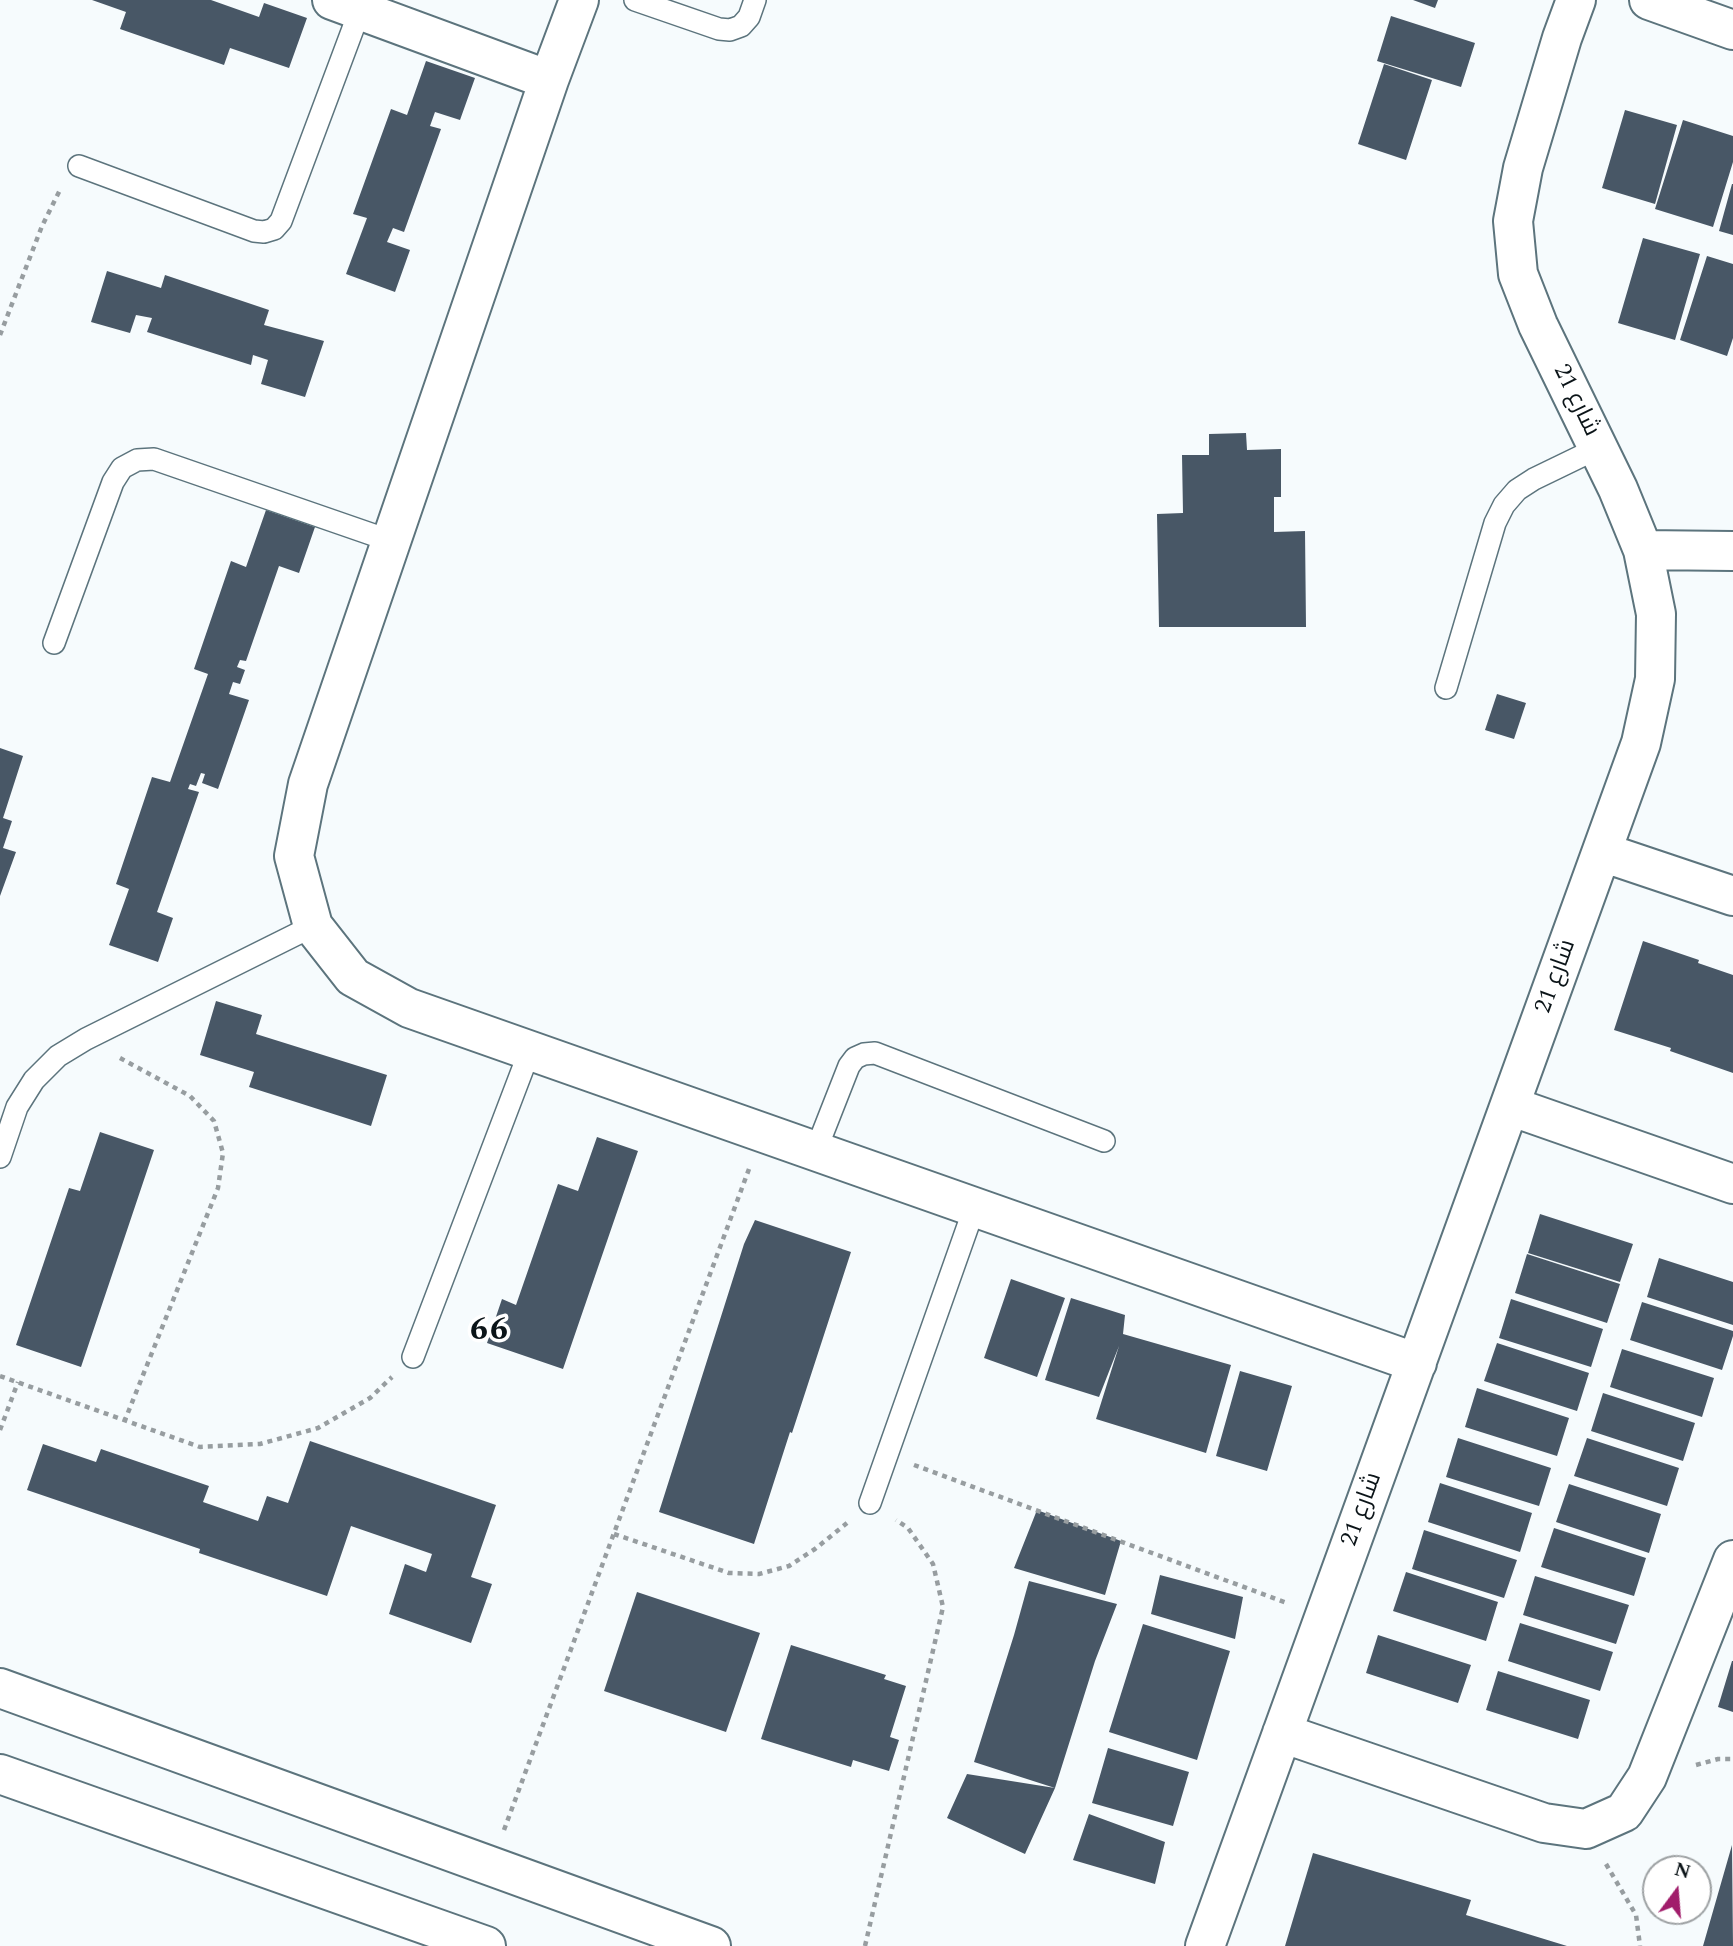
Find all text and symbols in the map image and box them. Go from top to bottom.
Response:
street label: شارع 21 [1545,360,1605,442]
street label: شارع 21 [1530,936,1584,1018]
district label: 66 [470,1314,510,1352]
street label: شارع 21 [1336,1469,1390,1551]
north arrow [1642,1855,1712,1925]
text: N [1671,1855,1694,1887]

